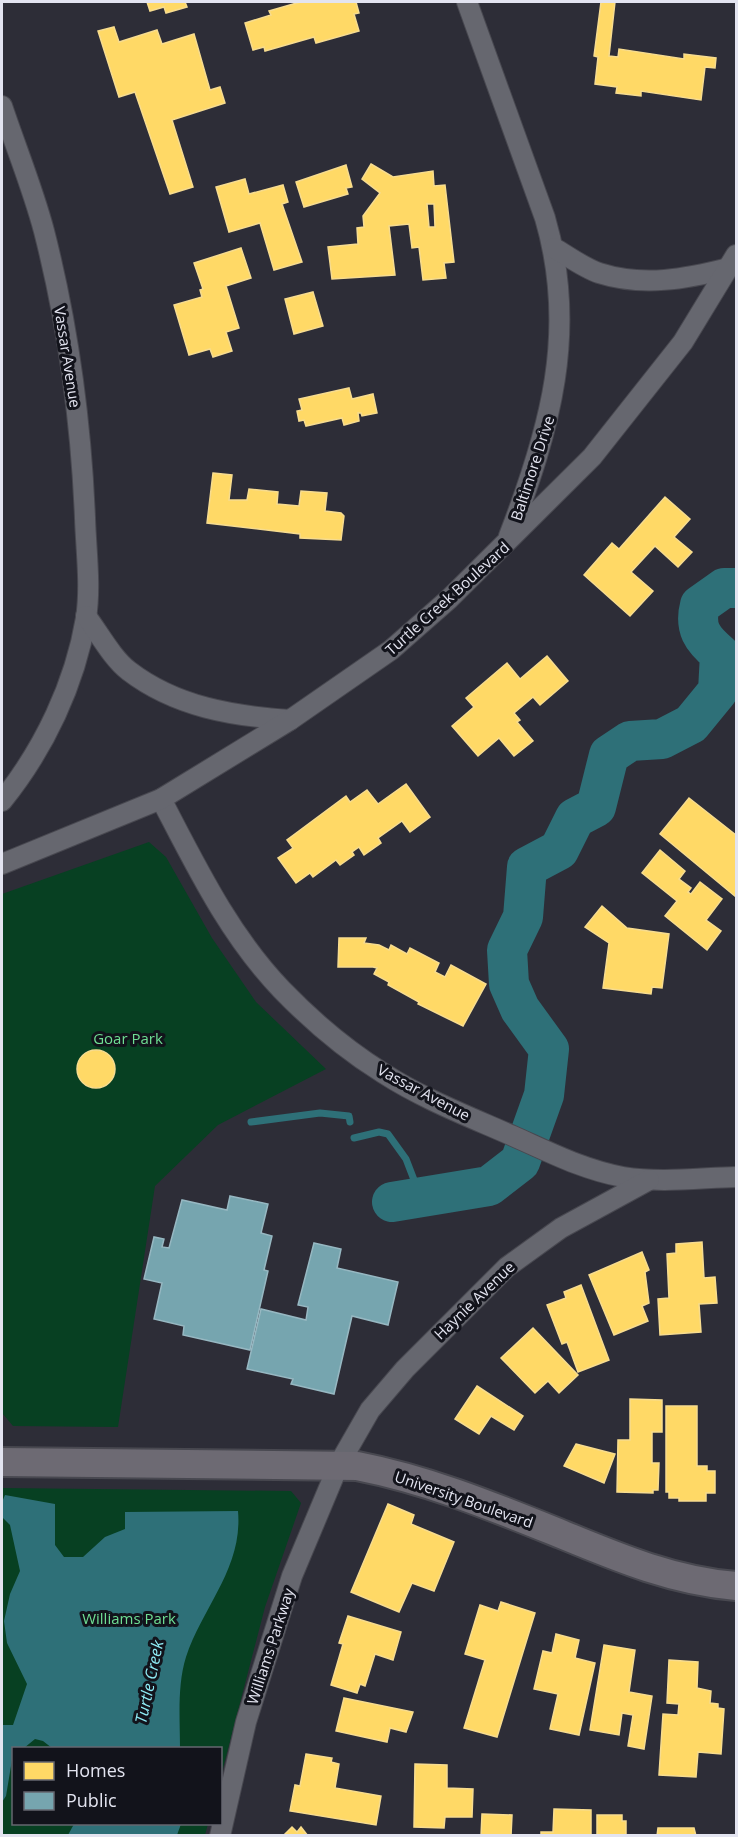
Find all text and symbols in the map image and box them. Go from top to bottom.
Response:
street label: Vassar Avenue [50,305,86,409]
street label: Baltimore Drive [506,413,558,523]
street label: Turtle Creek Boulevard [381,537,513,659]
park label: Goar Park [93,1028,163,1048]
street label: Vassar Avenue [374,1059,474,1125]
street label: Haynie Avenue [429,1257,519,1343]
street label: University Boulevard [392,1466,536,1532]
street label: Williams Parkway [242,1585,298,1707]
park label: Williams Park [82,1608,176,1628]
water label: Turtle Creek [129,1637,169,1726]
legend [12,1747,222,1825]
text: Homes [66,1758,125,1782]
text: Public [66,1788,117,1812]

